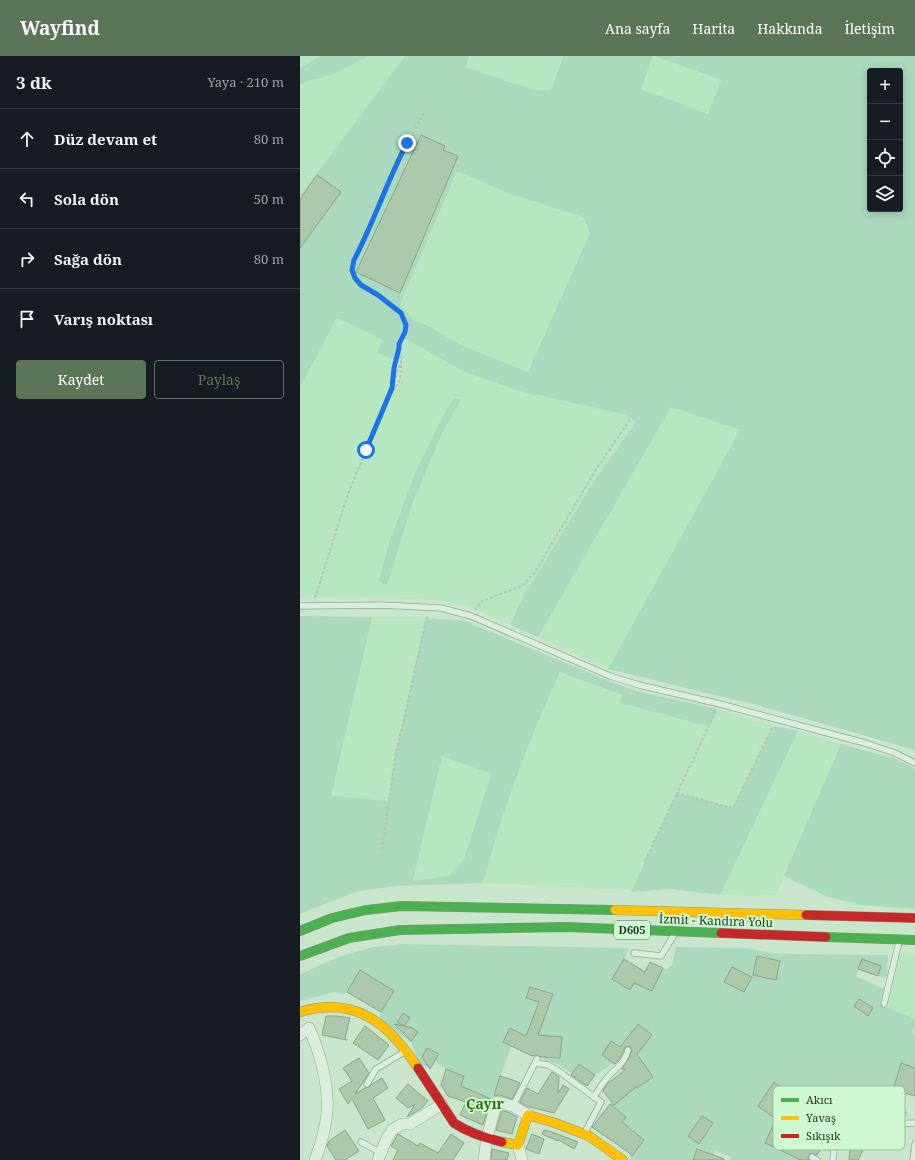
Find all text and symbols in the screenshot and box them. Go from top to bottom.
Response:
text: Wayfind [20,15,100,41]
text: Ana sayfa [605,19,670,38]
text: Harita [692,19,735,38]
text: Hakkında [757,19,823,38]
text: İletişim [845,19,895,38]
map controls [867,68,903,212]
button: + [867,68,903,104]
text: 3 dk [16,71,52,94]
text: Yaya · 210 m [207,73,284,91]
button: − [867,104,903,140]
icon: ahead [16,128,38,150]
text: Düz devam et [54,129,157,149]
text: 80 m [254,130,284,148]
route end [398,134,416,152]
button: locate [867,140,903,176]
button: layers [867,176,903,212]
icon: left [16,188,38,210]
text: Sola dön [54,189,119,209]
text: 50 m [254,190,284,208]
icon: right [16,248,38,270]
text: Sağa dön [54,249,122,269]
text: 80 m [254,250,284,268]
icon: arrive [16,308,38,330]
text: Varış noktası [54,309,153,329]
button: Kaydet [16,360,146,399]
button: Paylaş [154,360,284,399]
route start [357,441,375,459]
street label: İzmit - Kandıra Yolu [659,910,774,931]
road number: D605 [614,921,650,939]
legend [773,1086,905,1150]
text: Akıcı [806,1092,833,1107]
district label: Çayır [466,1094,505,1113]
text: Yavaş [805,1110,836,1125]
text: Sıkışık [806,1128,841,1143]

